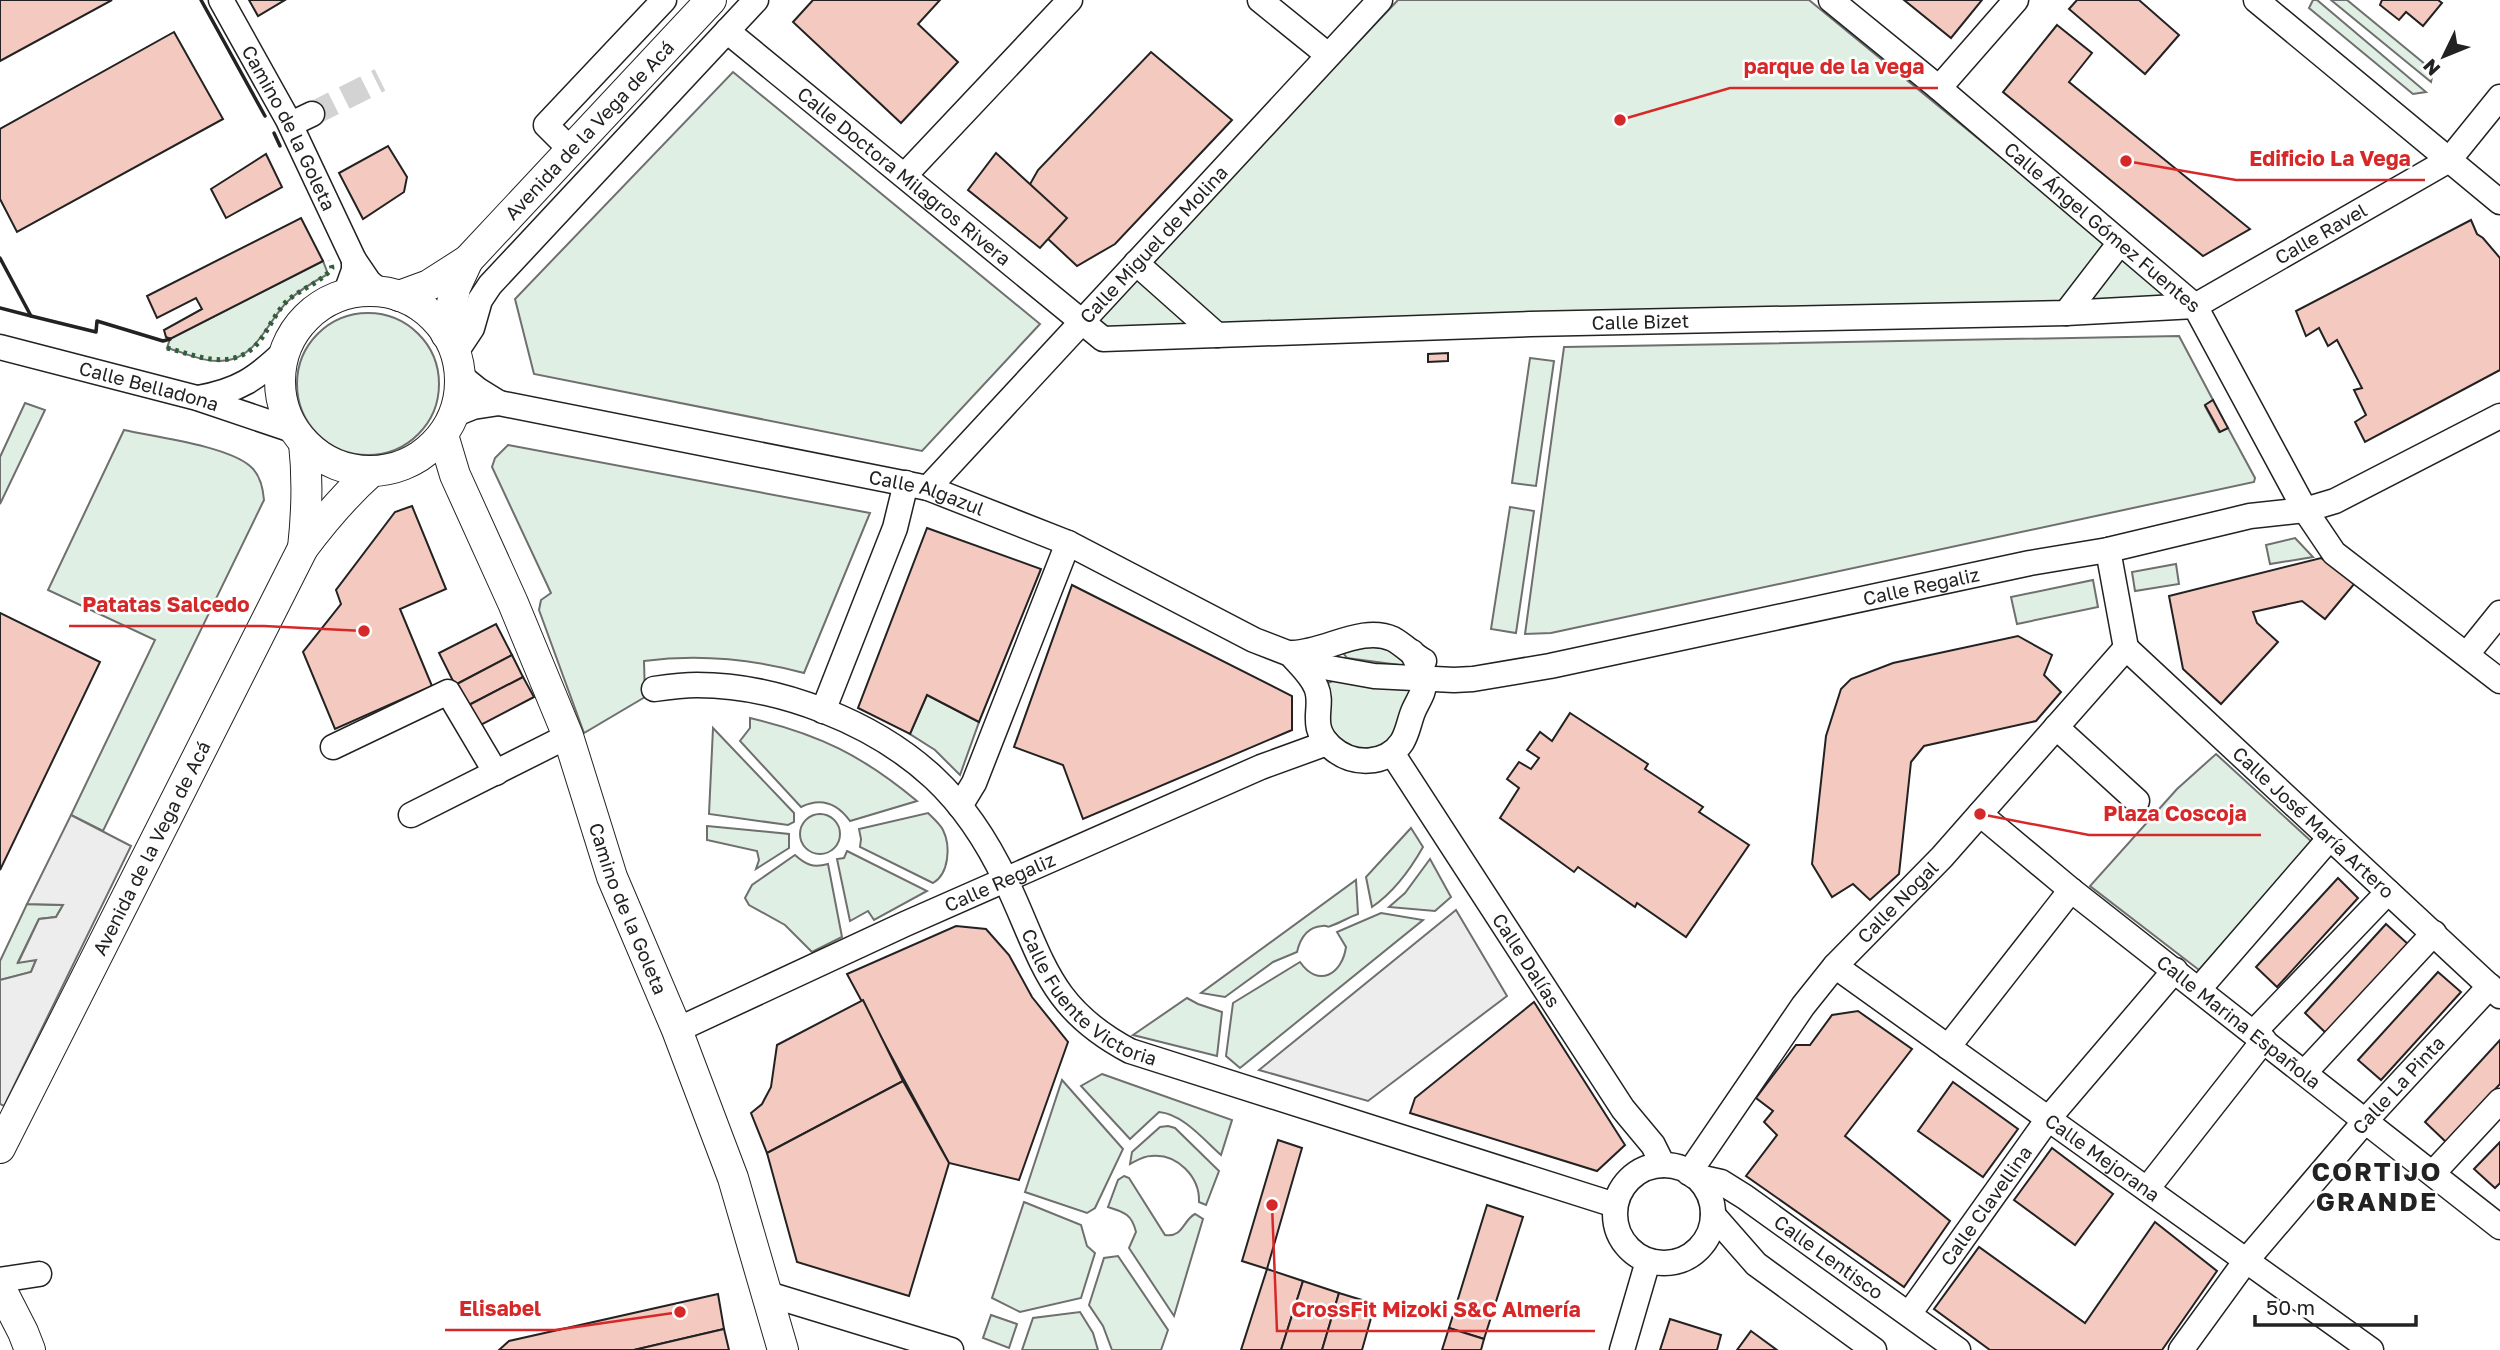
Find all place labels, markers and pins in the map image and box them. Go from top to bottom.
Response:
callout: parque de la vega [1730,46,1938,88]
callout: Edificio La Vega [2236,138,2425,180]
callout: Patatas Salcedo [69,584,264,626]
callout: Plaza Coscoja [2089,793,2261,835]
callout: Elisabel [445,1288,555,1330]
callout: CrossFit Mizoki S&C Almería [1277,1289,1595,1331]

